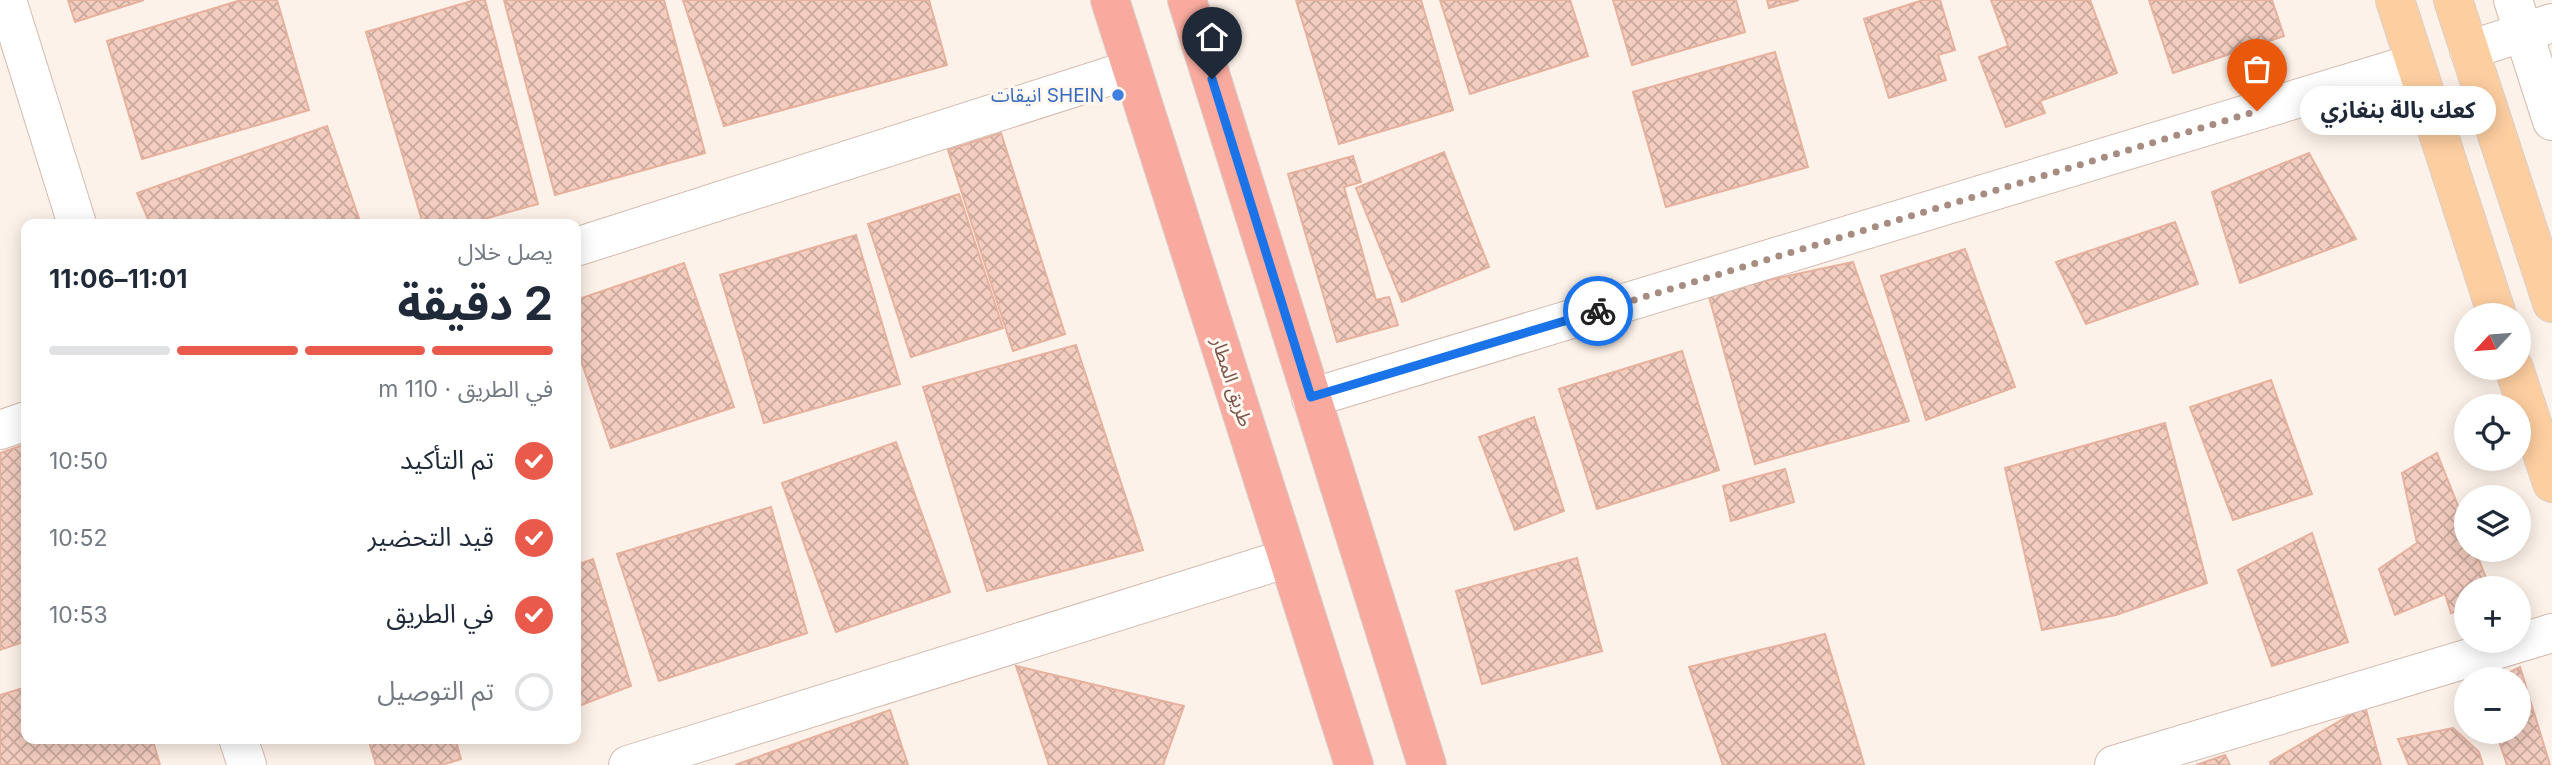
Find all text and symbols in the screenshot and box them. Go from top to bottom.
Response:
pin [1182,7,1242,79]
icon: home [1193,18,1231,56]
pin [2227,39,2287,111]
icon: bag [2238,50,2276,88]
place label: انيقات SHEIN [991,84,1104,107]
callout: كعك بالة بنغازي [2299,86,2495,136]
marker: انيقات SHEIN [1110,87,1126,103]
text: كعك بالة بنغازي [2320,96,2476,124]
text: يصل خلال [458,238,553,266]
text: 11:01–11:06 [49,263,187,294]
text: 2 دقيقة [397,275,553,331]
courier [1563,276,1633,346]
icon: bike [1579,292,1617,330]
north arrow [2454,303,2530,380]
map controls [2454,303,2531,744]
street label: طريق المطار [1206,333,1257,430]
text: في الطريق · 110 m [378,375,553,403]
button: locate [2454,394,2531,471]
icon: check [515,442,553,480]
text: تم التأكيد [400,444,494,475]
text: 10:50 [49,447,108,475]
button: layers [2454,485,2531,562]
icon: check [515,519,553,557]
text: قيد التحضير [368,521,494,552]
text: 10:52 [49,524,108,552]
button: + [2454,576,2531,653]
icon: check [515,596,553,634]
text: في الطريق [386,598,494,629]
text: 10:53 [49,601,108,629]
button: − [2454,667,2531,744]
text: تم التوصيل [377,675,494,706]

